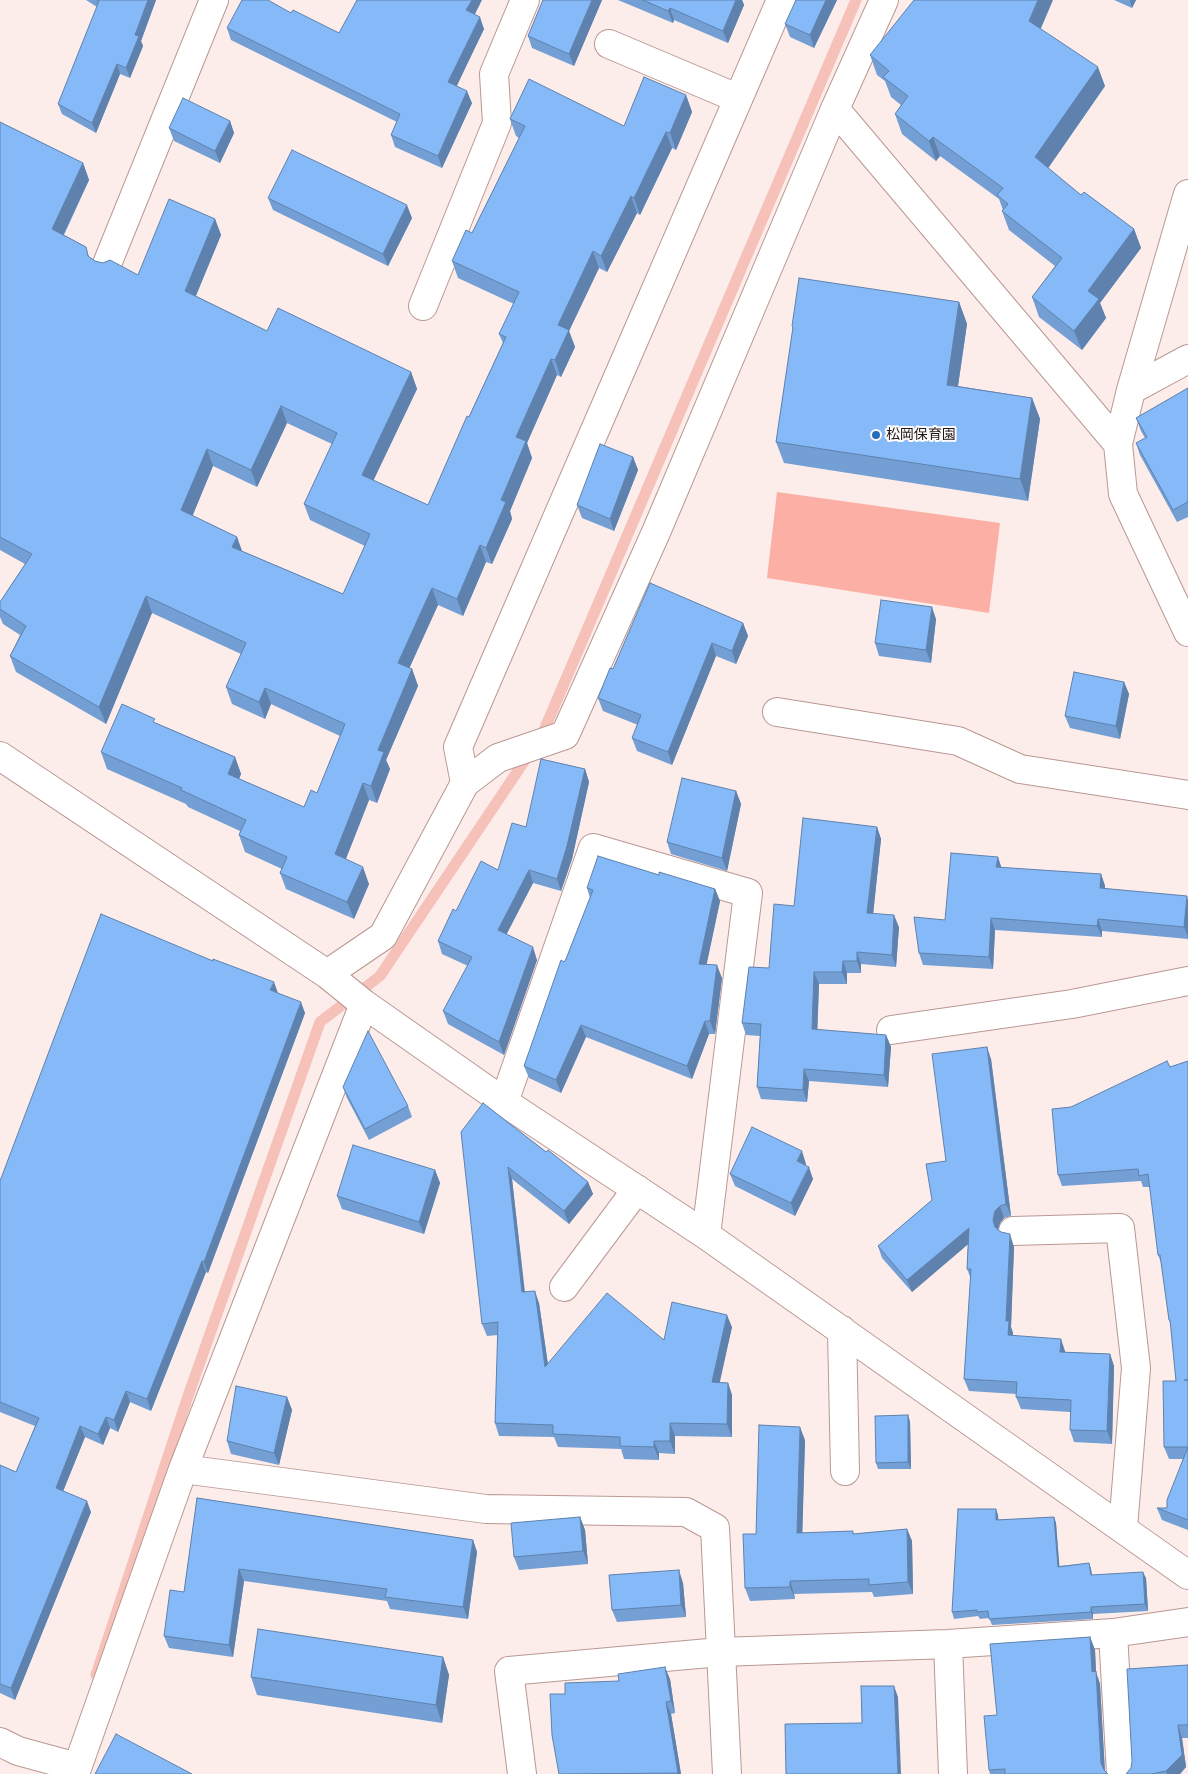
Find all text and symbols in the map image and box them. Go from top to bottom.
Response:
place label: 松岡保育園 [886,427,956,443]
marker: 松岡保育園 [870,429,882,441]

